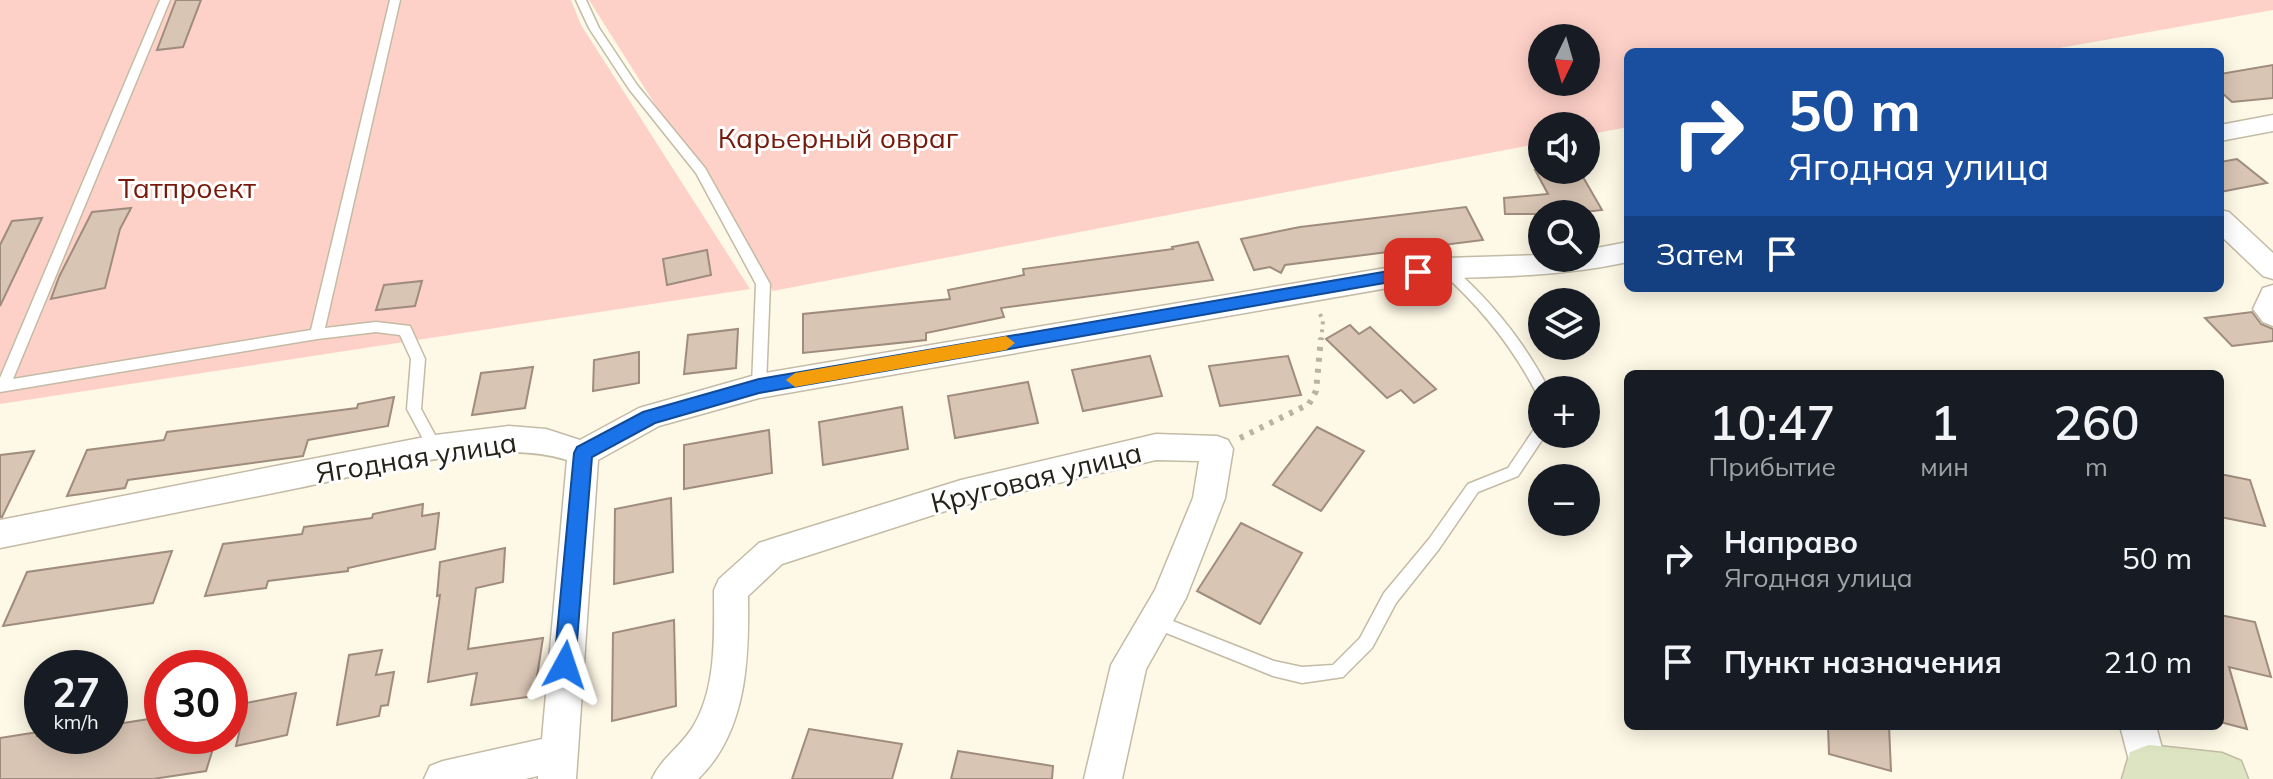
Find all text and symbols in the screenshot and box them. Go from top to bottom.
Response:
north arrow [1528,24,1600,96]
map controls [1528,24,1600,536]
text: 50 m [1788,75,1921,145]
icon: right [1656,80,1760,184]
button: sound [1528,112,1600,184]
park label: Карьерный овраг [718,120,959,155]
text: Ягодная улица [1788,144,2049,189]
park label: Татпроект [118,170,256,205]
button: search [1528,200,1600,272]
icon: arrive [1760,232,1804,276]
text: Затем [1656,235,1744,273]
pin [1384,238,1452,306]
icon: arrive [1396,250,1440,294]
button: layers [1528,288,1600,360]
button: + [1528,376,1600,448]
text: 10:47 [1709,392,1835,452]
text: 1 [1930,392,1959,452]
text: 260 [2053,392,2140,452]
street label: Ягодная улица [313,424,519,490]
street label: Круговая улица [927,434,1145,520]
text: Прибытие [1708,450,1836,483]
text: мин [1920,450,1969,483]
text: m [2085,450,2108,483]
button: − [1528,464,1600,536]
text: Направо [1724,523,1858,561]
icon: right [1656,536,1700,580]
text: 50 m [2122,539,2192,577]
text: Ягодная улица [1724,561,1913,594]
position arrow [523,623,607,707]
icon: arrive [1656,640,1700,684]
text: Пункт назначения [1724,643,2002,681]
text: 210 m [2104,643,2192,681]
speed limit sign: 30 [144,650,248,754]
text: 27 [52,667,100,717]
text: km/h [53,709,99,734]

